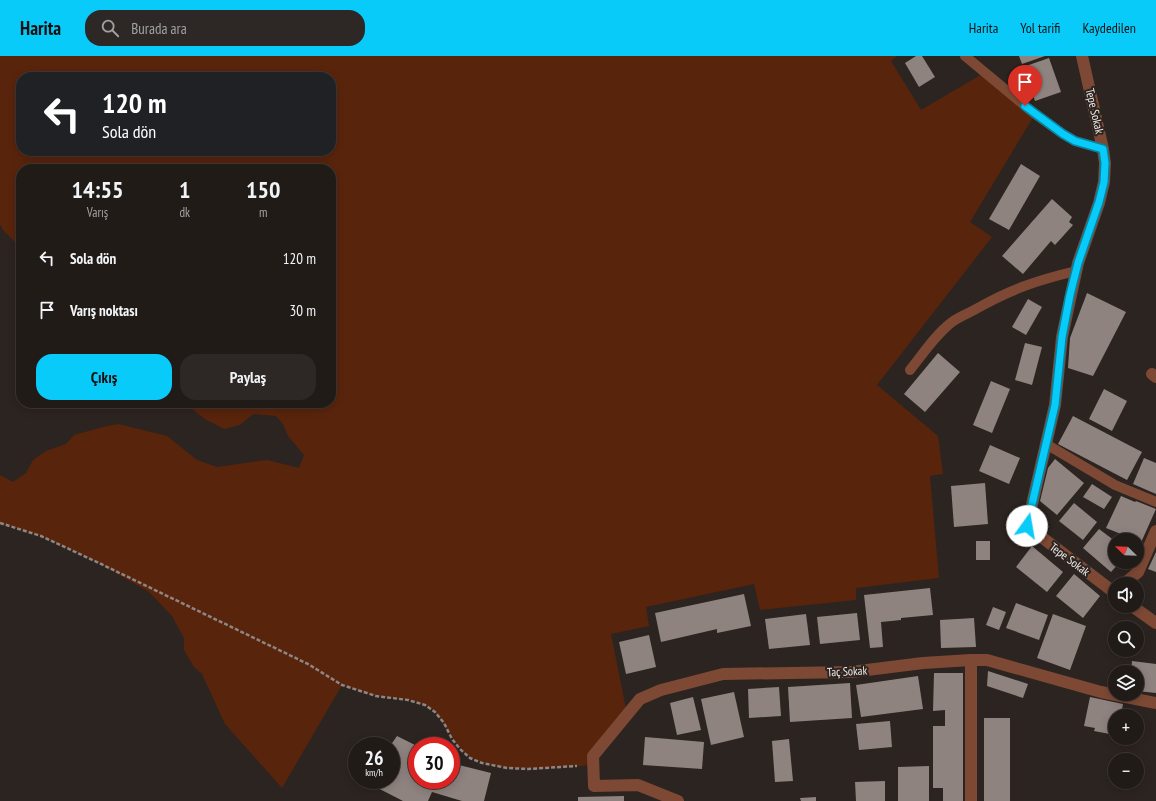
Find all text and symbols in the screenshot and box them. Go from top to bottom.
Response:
search box [85,10,365,46]
text: Harita [20,16,61,40]
icon: search [99,17,121,39]
text: Burada ara [131,19,187,38]
text: Harita [969,19,998,37]
text: Yol tarifi [1020,19,1060,37]
text: Kaydedilen [1082,19,1136,37]
pin [1008,65,1042,106]
icon: arrive [1014,71,1036,93]
text: 120 m [102,84,166,121]
street label: Tepe Sokak [1082,87,1108,136]
icon: left [36,88,88,140]
text: Sola dön [102,120,156,143]
text: 14:55 [72,174,123,205]
text: 1 [179,174,190,205]
text: 150 [246,174,280,205]
text: Varış [87,204,108,221]
text: dk [179,204,190,221]
text: m [259,204,267,221]
icon: left [36,247,58,269]
text: Sola dön [70,249,116,268]
text: 120 m [283,249,316,268]
icon: arrive [36,299,58,321]
text: Varış noktası [70,301,138,320]
text: 30 m [290,301,316,320]
button: Çıkış [36,354,172,400]
button: Paylaş [180,354,316,400]
position arrow [1006,505,1048,547]
north arrow [1108,533,1144,569]
map controls [1108,533,1144,789]
street label: Tepe Sokak [1047,539,1093,579]
button: sound [1108,577,1144,613]
button: search [1108,621,1144,657]
street label: Taç Sokak [827,662,868,680]
button: layers [1108,665,1144,701]
button: + [1108,709,1144,745]
speed limit sign: 30 [408,737,460,789]
text: 26 [364,745,384,771]
button: − [1108,753,1144,789]
text: km/h [365,766,383,779]

